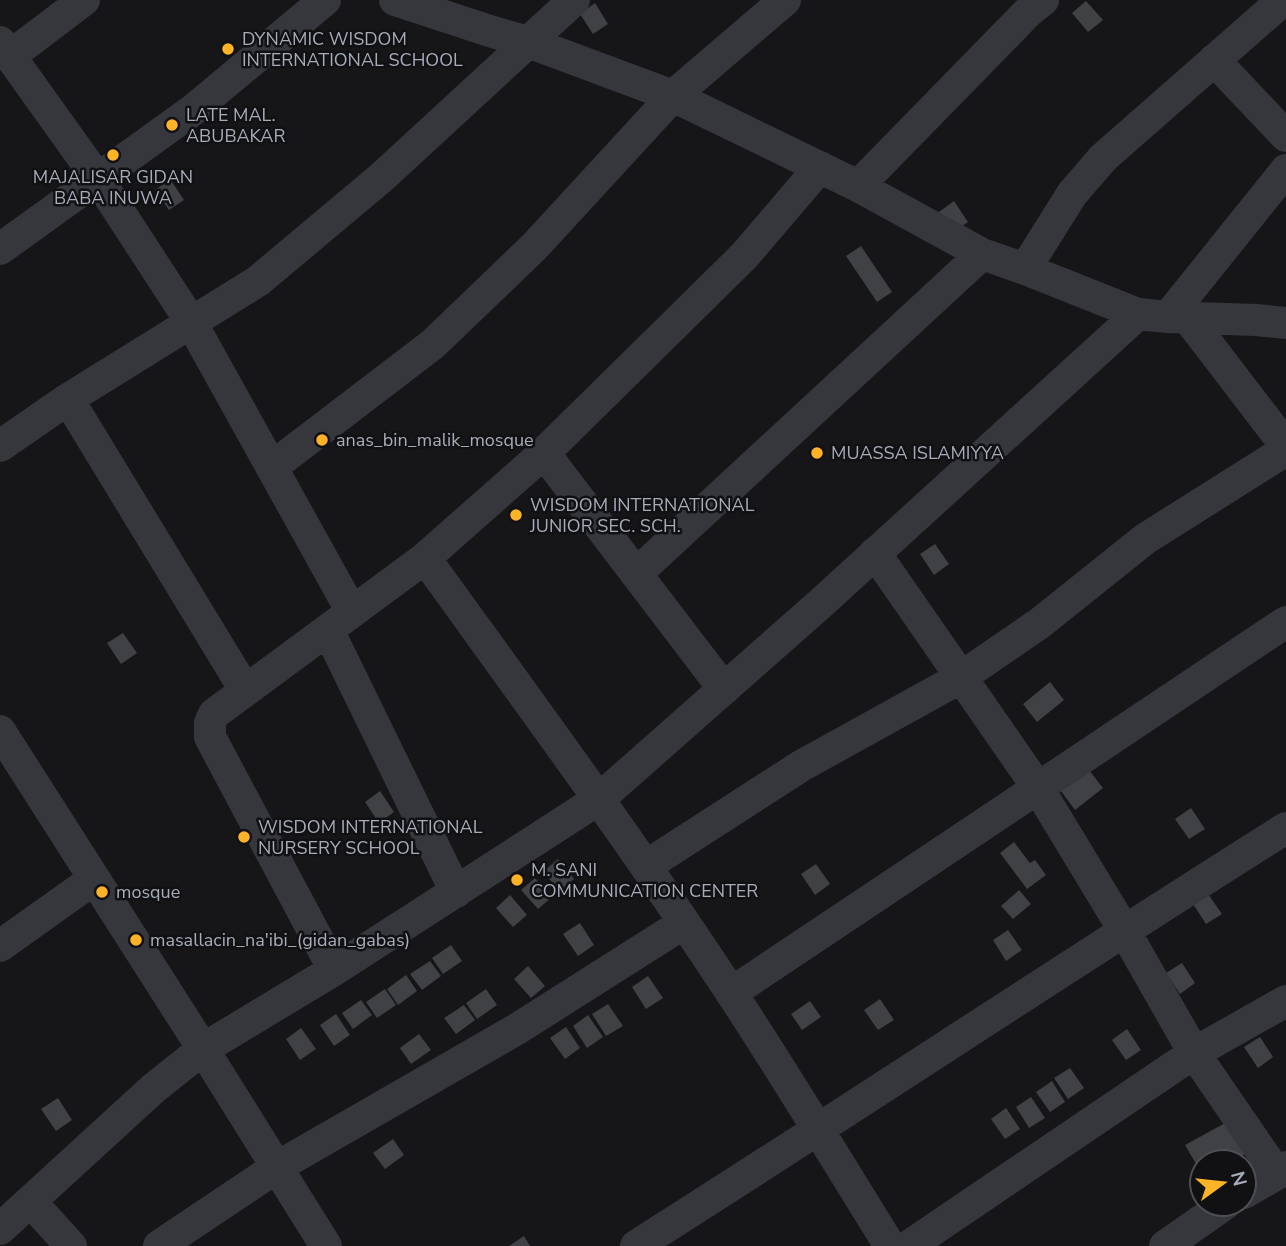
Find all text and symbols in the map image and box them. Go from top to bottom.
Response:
place label: DYNAMIC WISDOM INTERNATIONAL SCHOOL [242,27,463,72]
marker: DYNAMIC WISDOM INTERNATIONAL SCHOOL [220,41,236,57]
place label: LATE MAL. ABUBAKAR [186,103,285,148]
marker: LATE MAL. ABUBAKAR [164,117,180,133]
marker: MAJALISAR GIDAN BABA INUWA [105,147,121,163]
place label: MAJALISAR GIDAN BABA INUWA [33,165,193,210]
place label: anas_bin_malik_mosque [336,428,534,452]
marker: anas_bin_malik_mosque [314,432,330,448]
place label: MUASSA ISLAMIYYA [831,441,1004,465]
marker: MUASSA ISLAMIYYA [809,445,825,461]
place label: WISDOM INTERNATIONAL JUNIOR SEC. SCH. [529,493,755,538]
marker: WISDOM INTERNATIONAL JUNIOR SEC. SCH. [508,507,524,523]
place label: WISDOM INTERNATIONAL NURSERY SCHOOL [258,815,483,860]
marker: WISDOM INTERNATIONAL NURSERY SCHOOL [236,829,252,845]
place label: M. SANI COMMUNICATION CENTER [531,858,758,903]
marker: M. SANI COMMUNICATION CENTER [509,872,525,888]
place label: mosque [116,880,180,904]
marker: mosque [94,884,110,900]
place label: masallacin_na'ibi_(gidan_gabas) [150,928,410,952]
marker: masallacin_na'ibi_(gidan_gabas) [128,932,144,948]
north arrow [1188,1148,1258,1218]
text: N [1224,1169,1253,1189]

